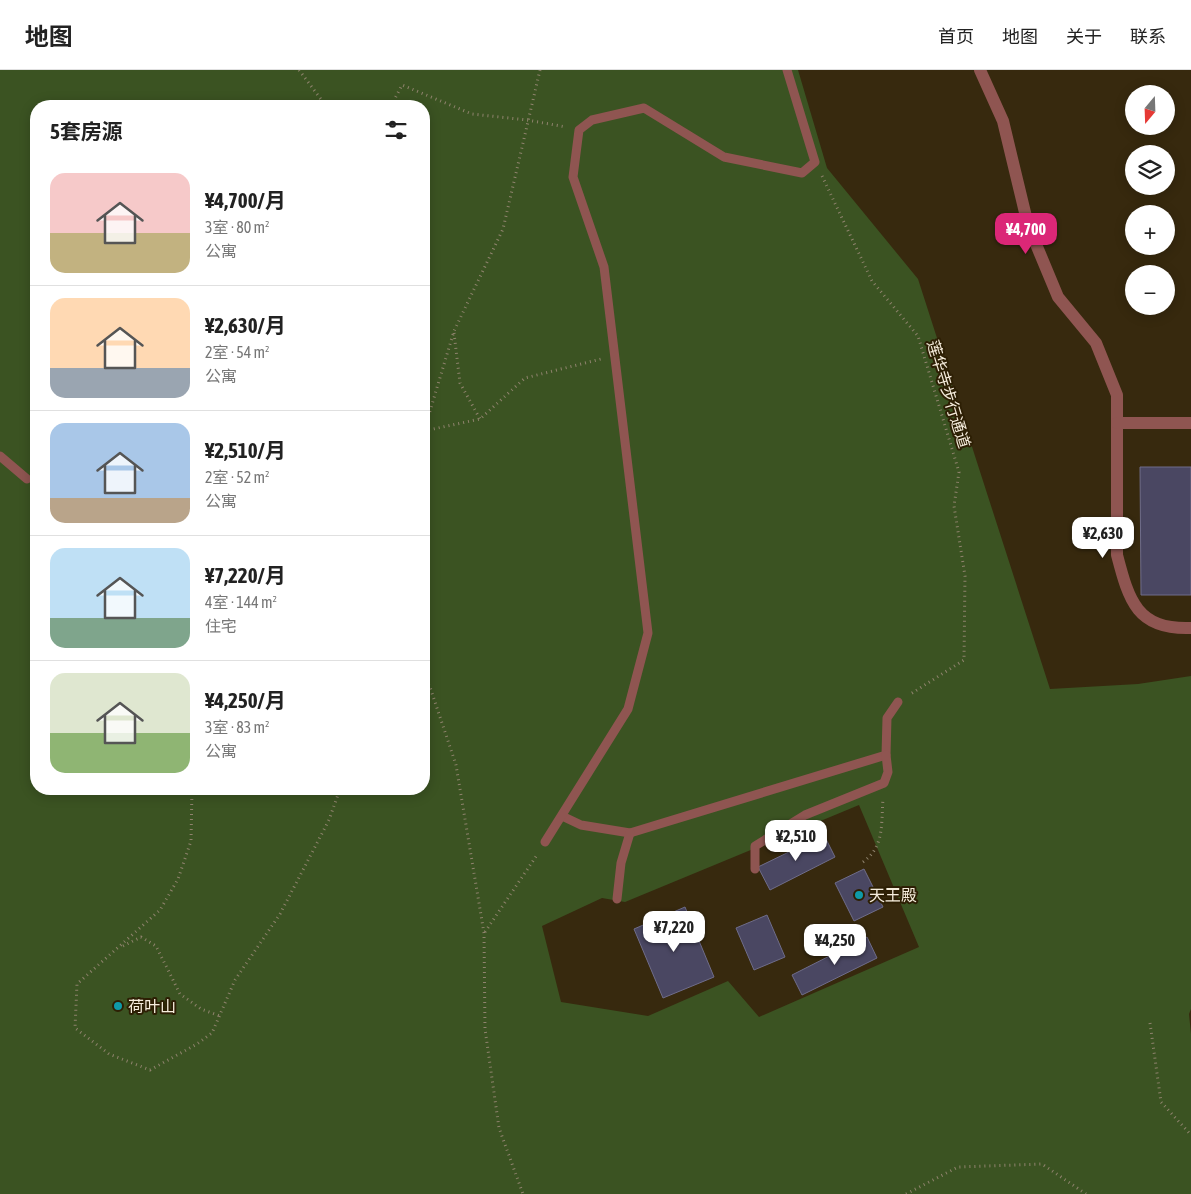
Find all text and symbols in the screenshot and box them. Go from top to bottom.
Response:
text: 地图 [25,23,73,50]
text: 首页 [938,26,974,47]
text: 地图 [1002,26,1038,47]
text: 关于 [1066,26,1102,47]
text: 联系 [1130,26,1166,47]
north arrow [1125,85,1175,135]
map controls [1125,85,1175,315]
icon: filters [382,116,410,144]
text: 5套房源 [50,119,123,143]
button: layers [1125,145,1175,195]
text: ¥4,700/月 [205,188,286,212]
icon: home [90,193,150,253]
button: + [1125,205,1175,255]
pin: ¥4,700 [985,212,1067,255]
text: 3室 · 80 m² [205,218,270,236]
text: ¥4,700 [1006,220,1046,238]
text: 公寓 [205,242,237,260]
button: − [1125,265,1175,315]
text: ¥2,630/月 [205,313,286,337]
icon: home [90,318,150,378]
street label: 莲华寺步行通道 [924,338,974,450]
text: 2室 · 54 m² [205,343,270,361]
text: 公寓 [205,367,237,385]
text: ¥2,510/月 [205,438,286,462]
icon: home [90,443,150,503]
text: 2室 · 52 m² [205,468,270,486]
text: 公寓 [205,492,237,510]
pin: ¥2,630 [1062,516,1144,559]
text: ¥2,630 [1083,524,1123,542]
text: ¥7,220/月 [205,563,286,587]
icon: home [90,568,150,628]
text: 4室 · 144 m² [205,593,277,611]
text: 住宅 [205,617,237,635]
text: ¥4,250/月 [205,688,286,712]
icon: home [90,693,150,753]
text: 3室 · 83 m² [205,718,270,736]
text: 公寓 [205,742,237,760]
pin: ¥2,510 [755,820,837,862]
text: ¥2,510 [776,827,816,845]
place label: 天王殿 [869,886,917,904]
marker: 天王殿 [853,889,865,901]
pin: ¥7,220 [633,910,715,953]
text: ¥7,220 [654,918,694,936]
pin: ¥4,250 [794,924,876,966]
text: ¥4,250 [815,931,855,949]
place label: 荷叶山 [128,997,176,1015]
marker: 荷叶山 [112,1000,124,1012]

